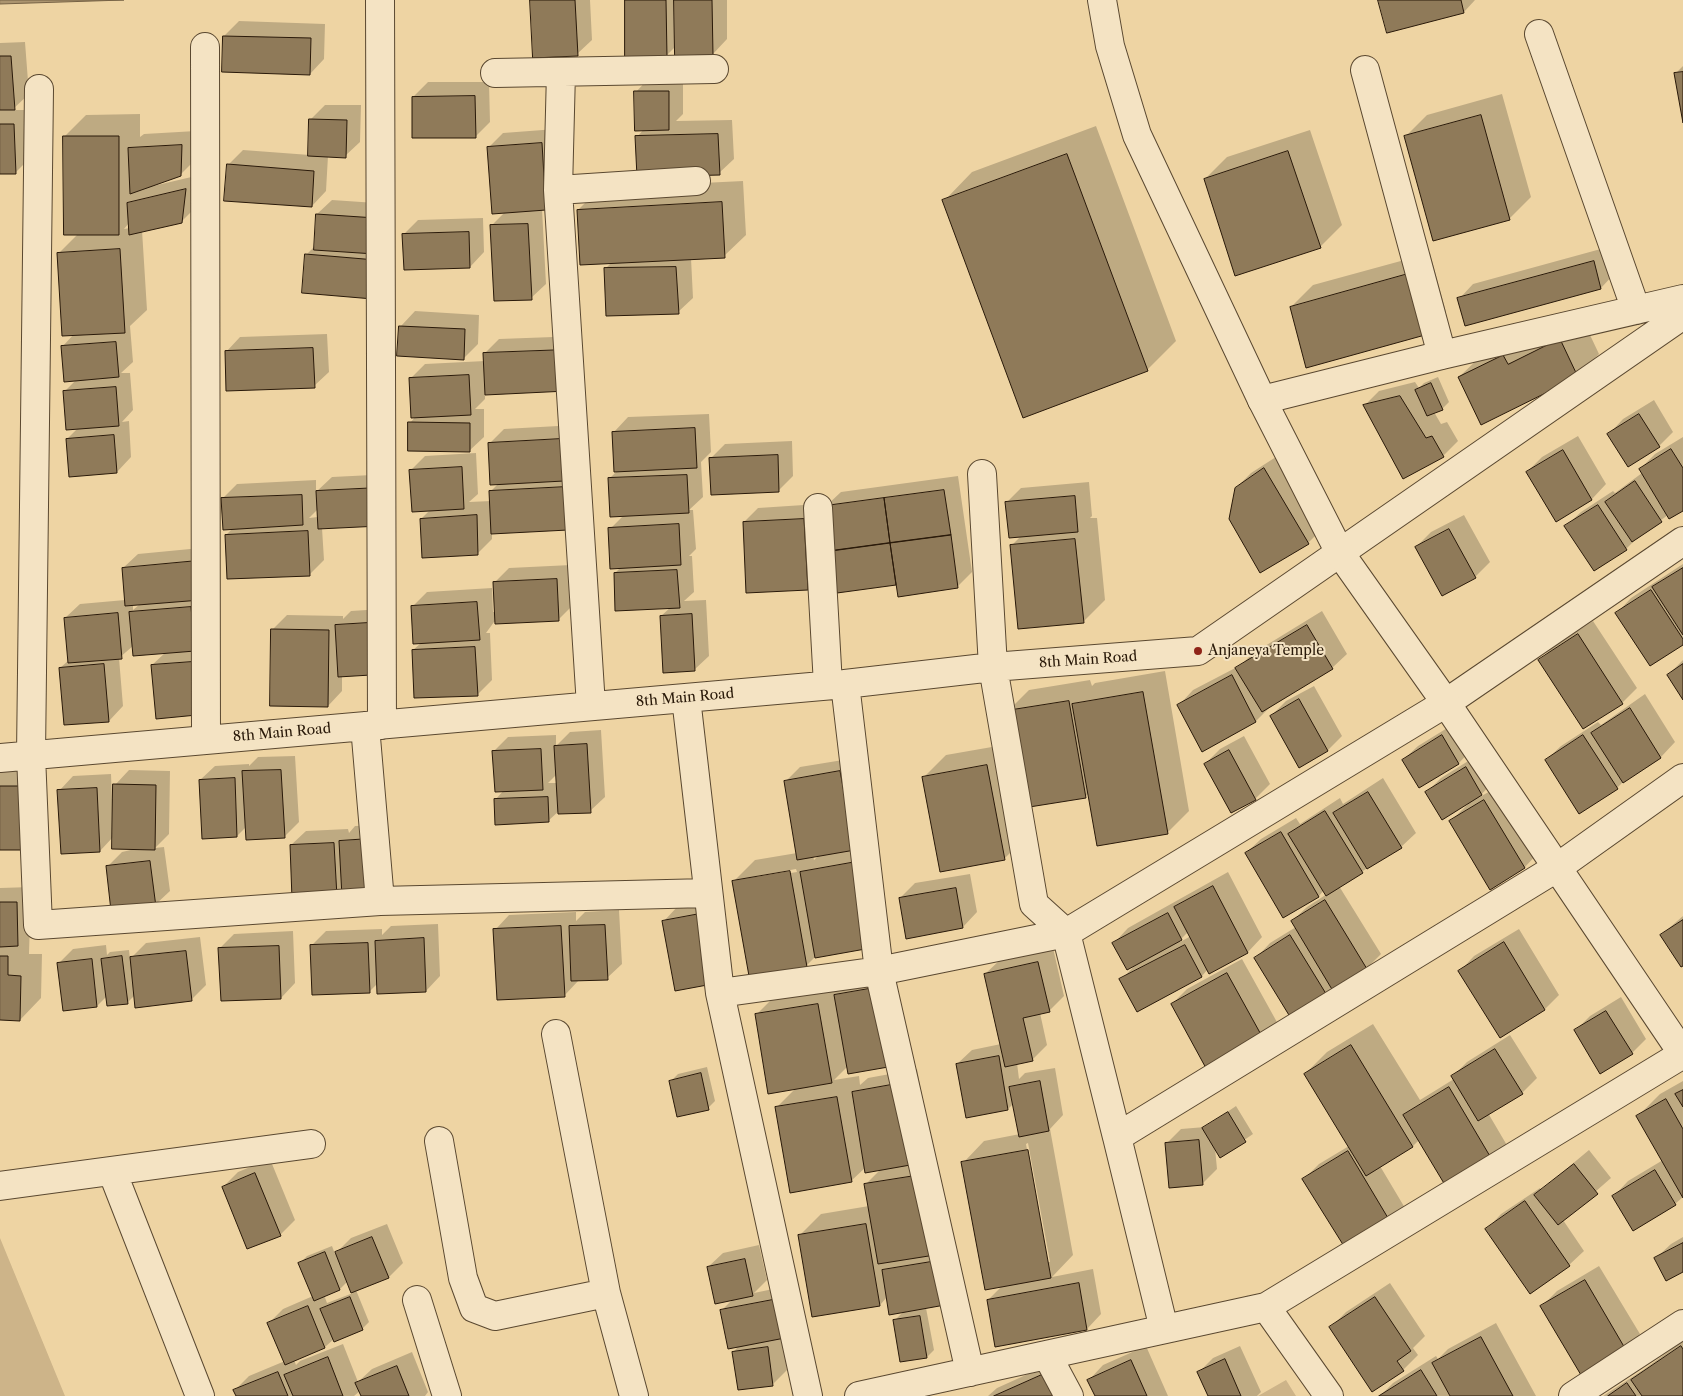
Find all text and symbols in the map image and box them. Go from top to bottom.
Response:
place label: Anjaneya Temple [1208,643,1324,659]
marker: Anjaneya Temple [1192,645,1204,657]
street label: 8th Main Road [1038,648,1138,672]
street label: 8th Main Road [635,685,735,711]
street label: 8th Main Road [232,720,332,746]

